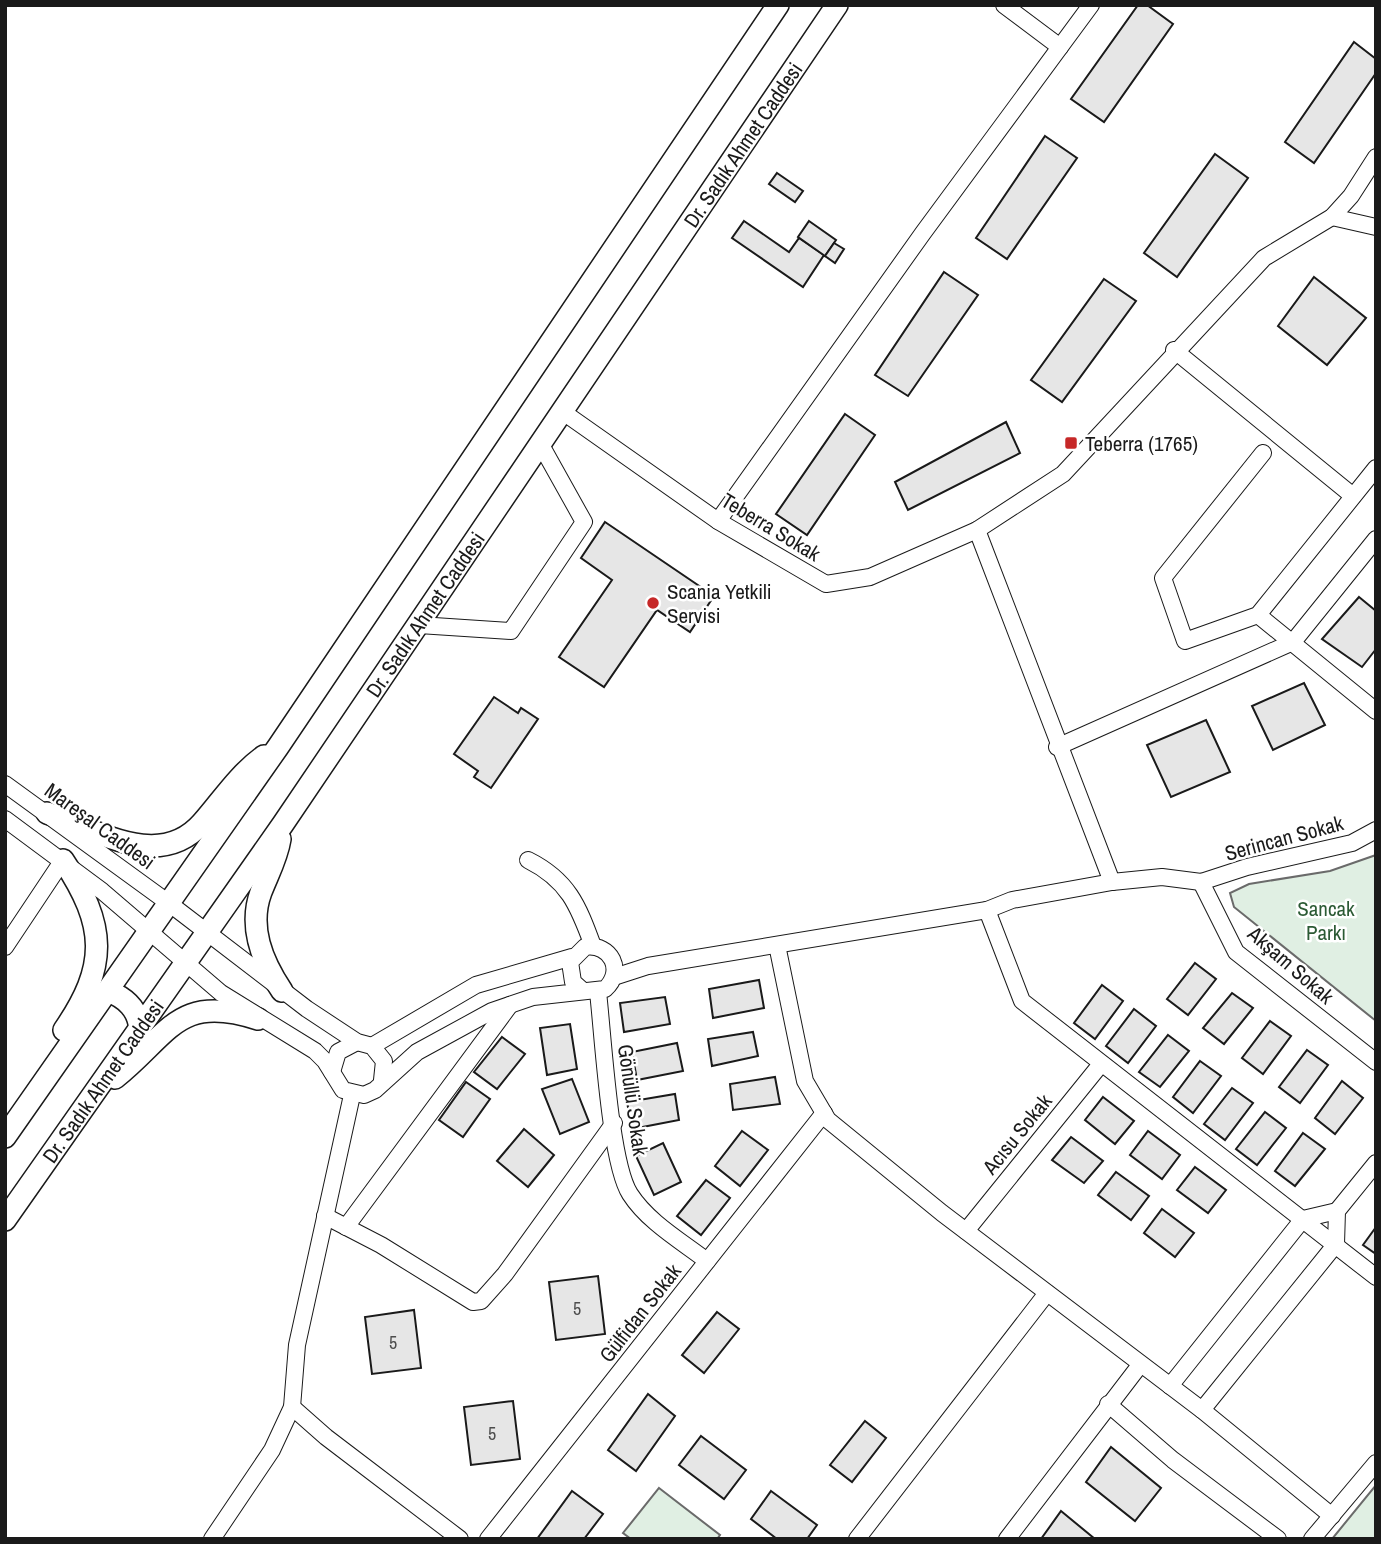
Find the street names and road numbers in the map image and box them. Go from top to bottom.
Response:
street label: Dr. Sadık Ahmet Caddesi [676,56,809,233]
street label: Teberra Sokak [716,486,826,568]
street label: Dr. Sadık Ahmet Caddesi [359,526,491,703]
street label: Mareşal Caddesi [39,776,161,876]
street label: Serincan Sokak [1222,808,1347,868]
street label: Akşam Sokak [1241,919,1341,1011]
street label: Dr. Sadık Ahmet Caddesi [35,993,170,1168]
street label: Gönüllü Sokak [611,1043,655,1158]
street label: Acısu Sokak [975,1087,1059,1181]
street label: Gülfidan Sokak [592,1257,688,1368]

